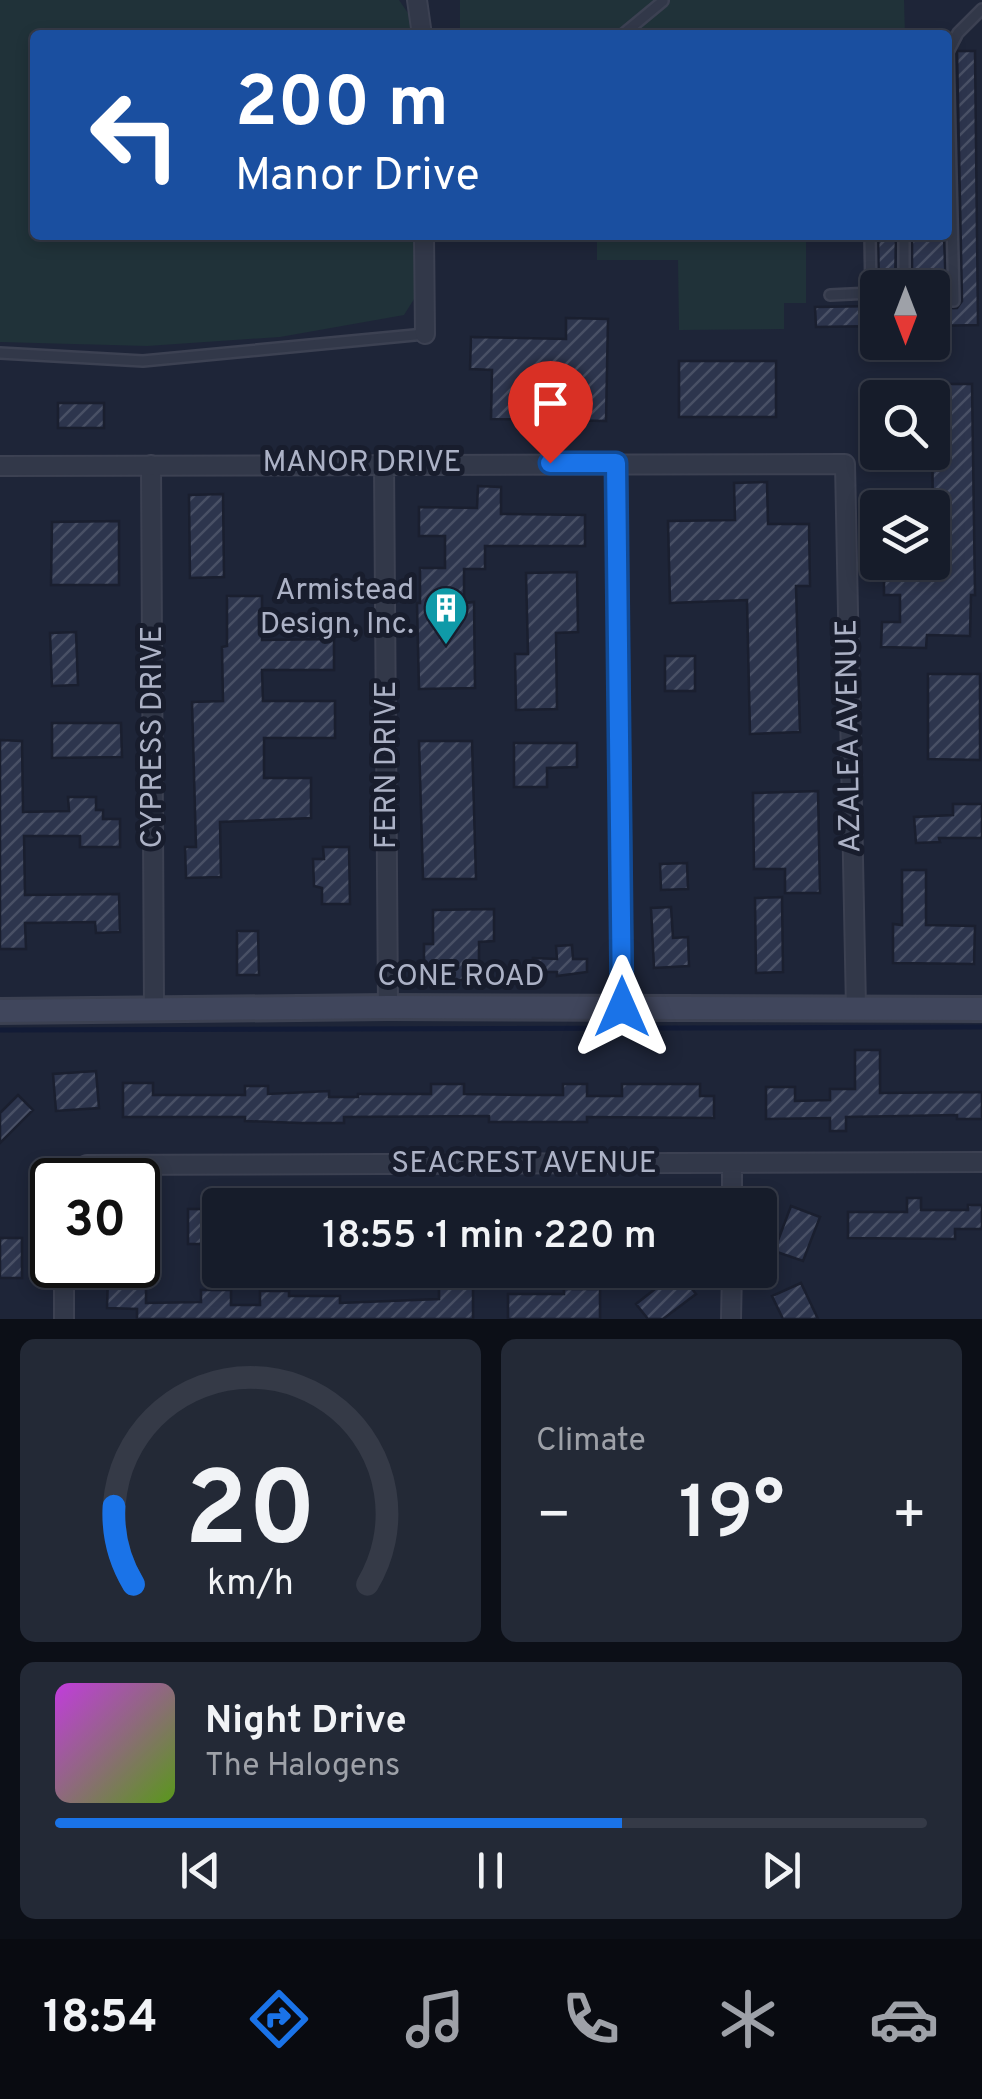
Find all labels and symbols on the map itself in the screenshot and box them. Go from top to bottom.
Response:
north arrow [860,270,950,360]
pin [508,361,593,464]
street label: MANOR DRIVE [263,445,461,482]
place label: Armistead Design, Inc. [260,573,414,644]
building icon: Armistead Design, Inc. [423,585,469,646]
street label: AZALEA AVENUE [829,619,871,853]
street label: CYPRESS DRIVE [135,626,172,848]
street label: FERN DRIVE [369,681,406,849]
position arrow [570,955,674,1059]
street label: CONE ROAD [377,959,545,996]
street label: SEACREST AVENUE [391,1146,657,1183]
speed limit sign: 30 [30,1158,160,1288]

